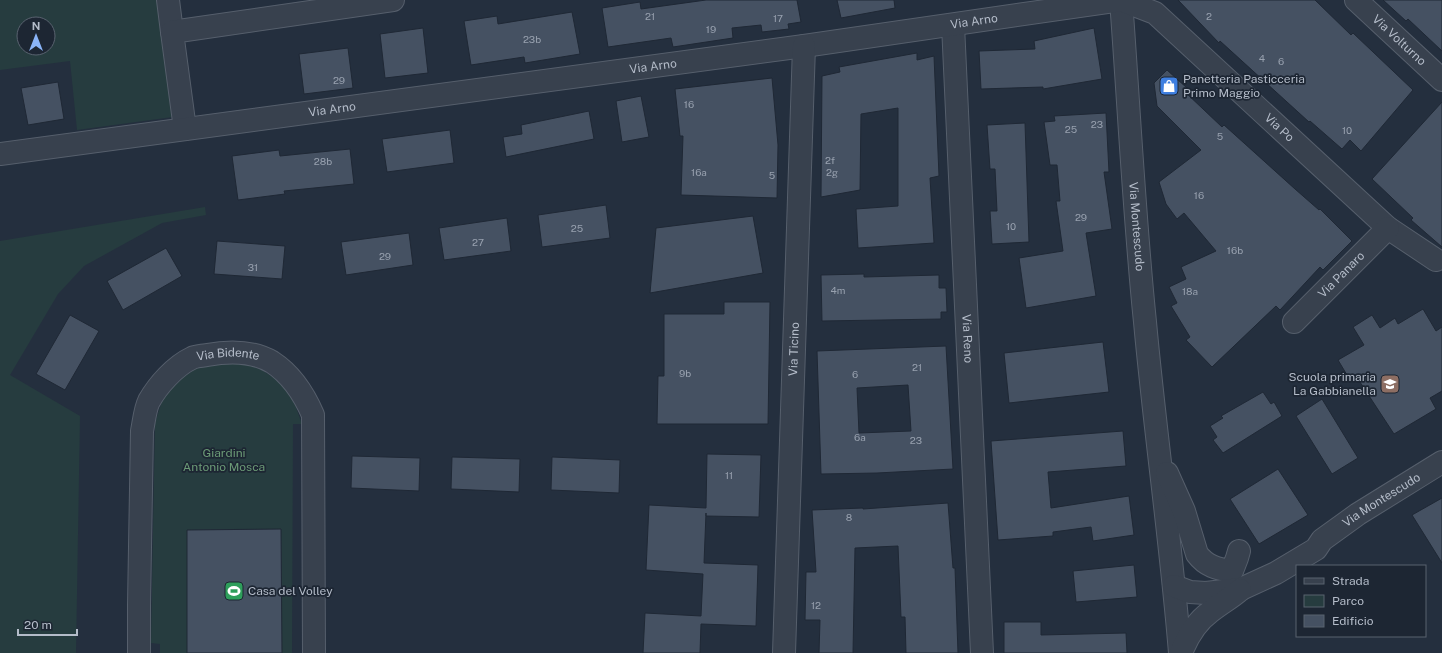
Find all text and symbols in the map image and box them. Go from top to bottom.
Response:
house number: 21 [645,10,655,22]
house number: 2 [1206,10,1212,22]
street label: Via Arno [949,11,999,32]
house number: 17 [773,12,783,24]
street label: Via Volturno [1370,12,1429,69]
north arrow [16,16,56,56]
text: N [32,20,40,32]
house number: 19 [706,23,716,35]
house number: 23b [523,33,541,45]
house number: 4 [1259,52,1265,64]
house number: 6 [1278,55,1284,67]
street label: Via Arno [629,56,678,76]
place label: Panetteria Pasticceria Primo Maggio [1183,72,1305,100]
house number: 29 [333,74,345,86]
shop icon: Panetteria Pasticceria Primo Maggio [1158,75,1180,97]
house number: 16 [684,98,694,110]
street label: Via Arno [308,99,357,120]
street label: Via Po [1262,111,1297,145]
house number: 23 [1091,118,1103,130]
house number: 25 [1065,123,1077,135]
house number: 10 [1342,124,1352,136]
house number: 5 [1217,130,1223,142]
house number: 2f [825,154,835,166]
house number: 28b [314,155,332,167]
house number: 16a [691,166,707,178]
house number: 2g [826,166,838,178]
house number: 5 [769,169,775,181]
street label: Via Montescudo [1126,181,1147,272]
house number: 16 [1194,189,1204,201]
house number: 29 [1075,211,1087,223]
house number: 10 [1006,220,1016,232]
house number: 25 [571,222,583,234]
house number: 27 [472,236,484,248]
house number: 16b [1227,244,1243,256]
street label: Via Panaro [1315,248,1368,301]
house number: 29 [379,250,391,262]
house number: 31 [248,261,258,273]
house number: 4m [831,284,845,296]
house number: 18a [1182,285,1198,297]
street label: Via Reno [959,314,976,364]
street label: Via Ticino [786,322,802,376]
street label: Via Bidente [196,346,261,363]
house number: 21 [912,361,922,373]
house number: 9b [679,367,691,379]
house number: 6 [852,368,858,380]
place label: Scuola primaria La Gabbianella [1288,370,1376,398]
school or university icon: Scuola primaria La Gabbianella [1379,373,1401,395]
house number: 6a [854,431,866,443]
house number: 23 [910,434,922,446]
park label: Giardini Antonio Mosca [183,446,265,474]
house number: 11 [725,469,733,481]
street label: Via Montescudo [1340,470,1423,530]
house number: 8 [846,511,852,523]
legend [1296,565,1426,637]
text: Strada [1332,574,1369,588]
sports icon: Casa del Volley [223,580,245,602]
place label: Casa del Volley [248,584,333,598]
text: Parco [1332,594,1364,608]
house number: 12 [811,599,821,611]
scale bar [18,611,77,637]
text: Edificio [1332,614,1374,628]
text: 20 m [24,618,52,632]

